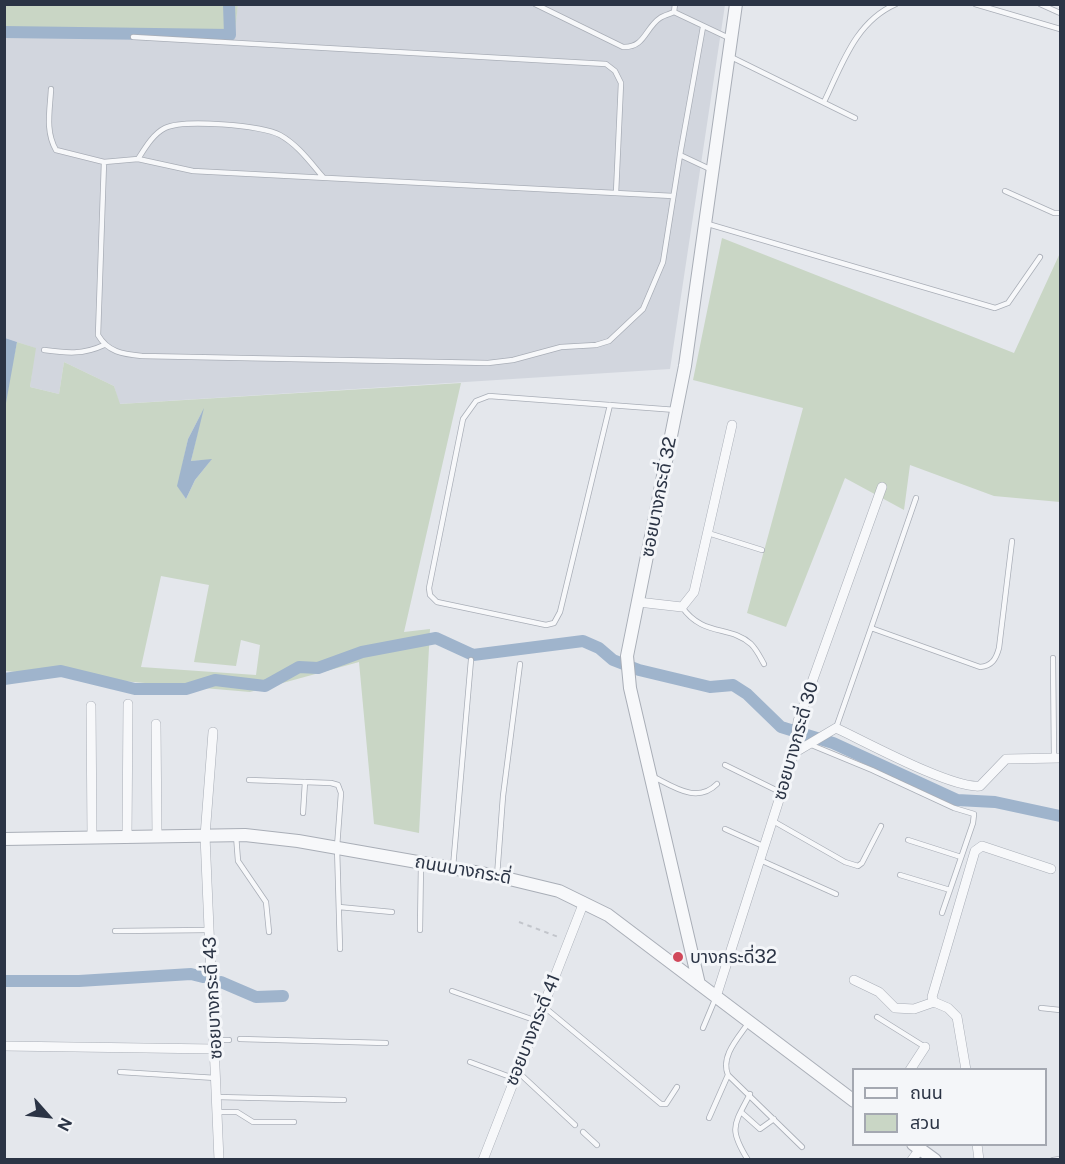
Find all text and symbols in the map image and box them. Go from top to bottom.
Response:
street label: ซอยบางกระดี่ 32 [637,435,681,559]
street label: ซอยบางกระดี่ 30 [769,679,823,803]
street label: ถนนบางกระดี่ [413,851,513,889]
street label: ซอยบางกระดี่ 43 [199,936,227,1060]
place label: บางกระดี่32 [690,946,777,968]
marker: บางกระดี่32 [671,950,685,964]
street label: ซอยบางกระดี่ 41 [501,971,565,1089]
legend [852,1068,1047,1146]
text: ถนน [910,1082,943,1103]
north arrow [18,1086,78,1146]
text: สวน [910,1112,940,1133]
text: N [53,1115,76,1134]

